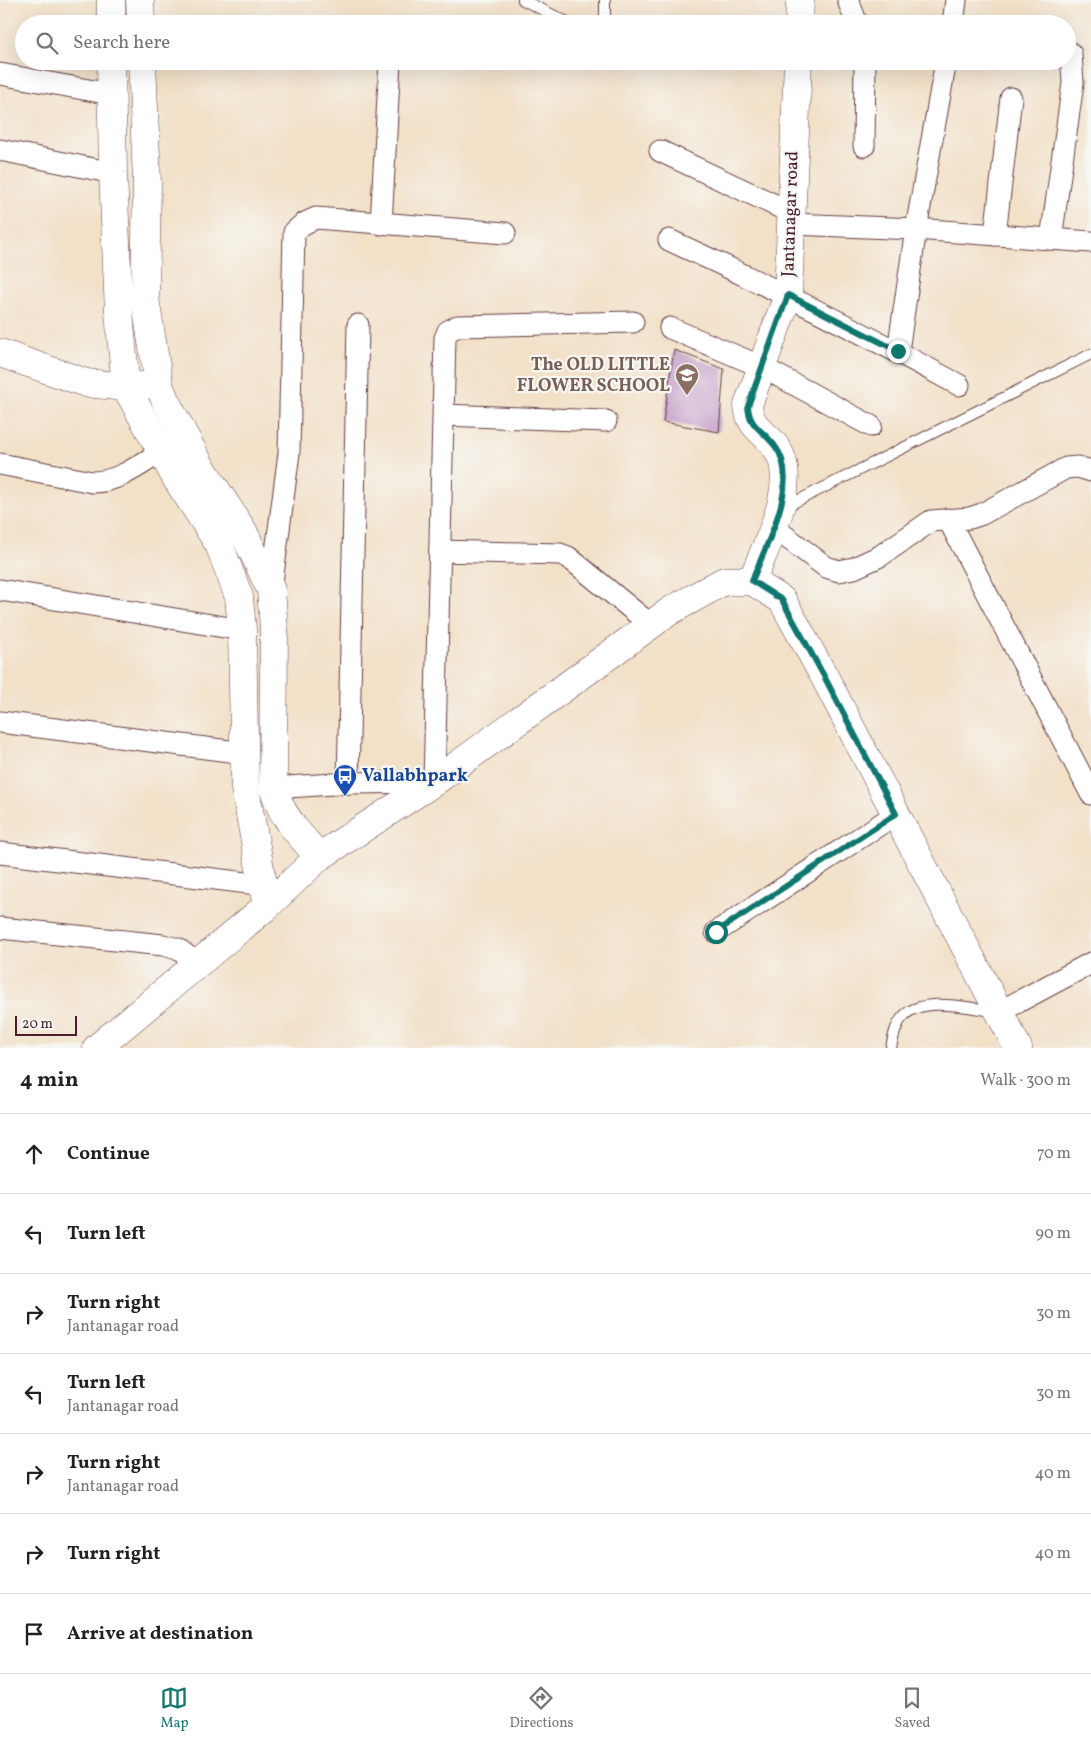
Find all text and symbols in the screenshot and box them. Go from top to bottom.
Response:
search box [15,15,1076,70]
icon: search [33,29,61,57]
text: Search here [73,30,170,56]
street label: Jantanagar road [776,151,806,277]
route end [887,340,910,363]
place label: The OLD LITTLE FLOWER SCHOOL [517,353,670,399]
school or university icon: The OLD LITTLE FLOWER SCHOOL [674,362,700,396]
bus stop icon: Vallabhpark [332,763,358,797]
place label: Vallabhpark [362,764,468,789]
route start [705,921,728,944]
scale bar [15,1013,78,1036]
text: 20 m [22,1015,53,1034]
text: 4 min [20,1066,79,1095]
text: Walk · 300 m [980,1070,1071,1092]
icon: ahead [20,1140,48,1168]
text: Continue [67,1141,150,1167]
text: 70 m [1037,1143,1071,1165]
icon: left [20,1220,48,1248]
text: Turn left [67,1221,146,1247]
text: 90 m [1035,1223,1071,1245]
text: Turn right [67,1290,160,1316]
icon: right [20,1300,48,1328]
text: 30 m [1036,1303,1071,1325]
text: Jantanagar road [67,1316,179,1338]
text: Turn left [67,1370,146,1396]
icon: left [20,1380,48,1408]
text: 30 m [1036,1383,1071,1405]
text: Jantanagar road [67,1396,179,1418]
text: Turn right [67,1450,160,1476]
icon: right [20,1460,48,1488]
text: 40 m [1035,1463,1071,1485]
text: Jantanagar road [67,1476,179,1498]
icon: right [20,1540,48,1568]
text: Turn right [67,1541,160,1567]
text: 40 m [1035,1543,1071,1565]
icon: arrive [20,1620,48,1648]
text: Arrive at destination [67,1621,253,1647]
tab: Map [160,1684,188,1733]
tab: Directions [509,1684,574,1733]
tab: Saved [894,1684,931,1733]

